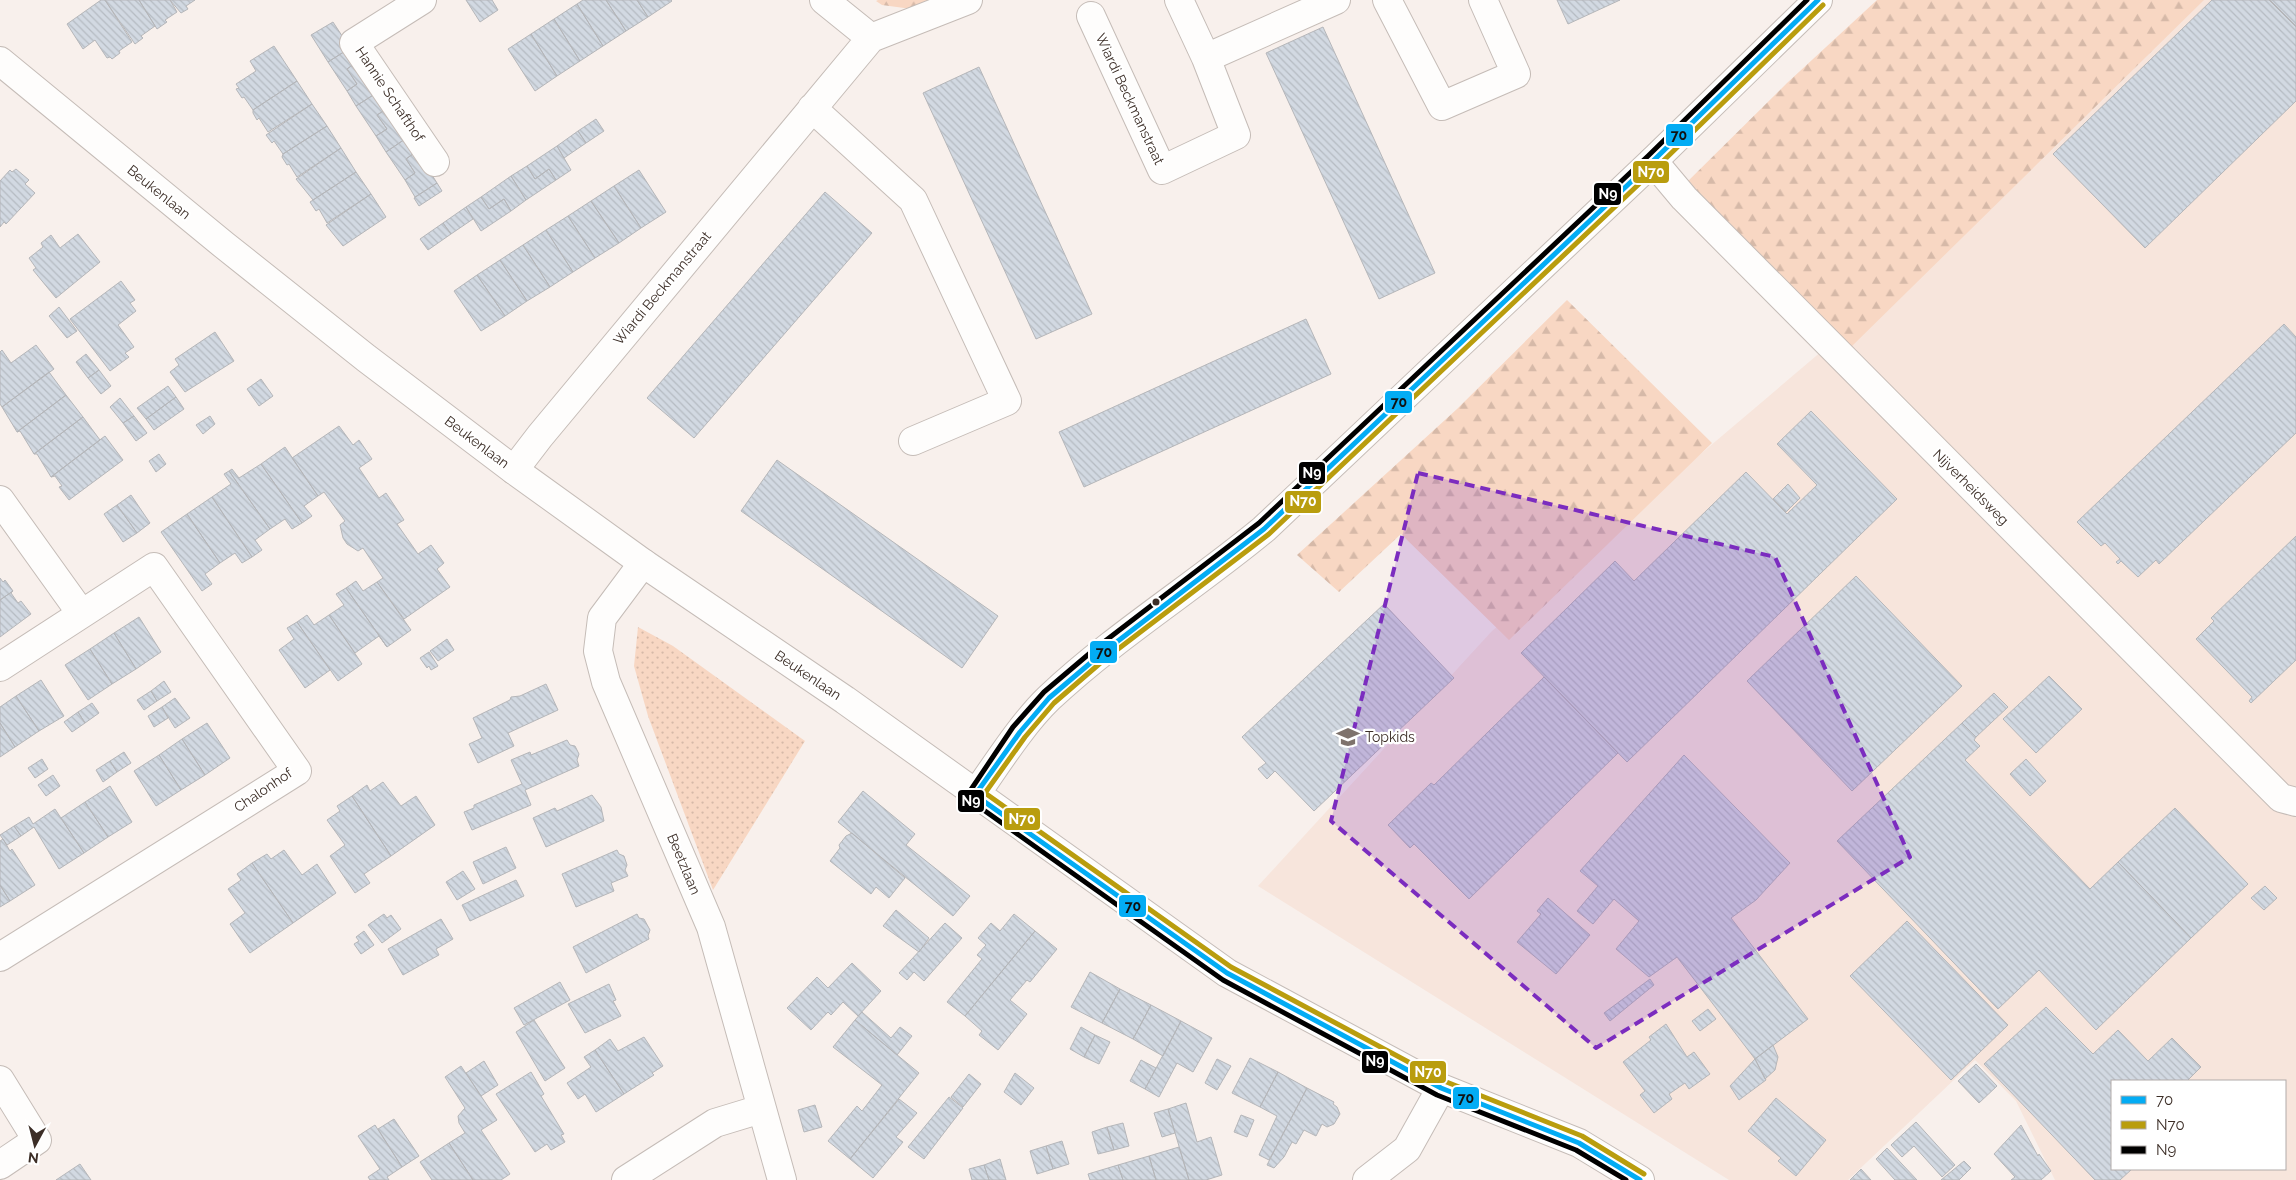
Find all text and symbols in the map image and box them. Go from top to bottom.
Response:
street label: Wiardi Beckmanstraat [1093,31,1168,167]
street label: Hannie Schafthof [352,43,429,146]
line badge: 70 [1665,123,1694,147]
text: 70 [1671,127,1687,143]
line badge: N70 [1632,160,1670,184]
street label: Beukenlaan [124,162,194,222]
text: N70 [1637,164,1665,180]
line badge: N9 [1593,182,1622,206]
text: N9 [1599,186,1617,202]
street label: Wiardi Beckmanstraat [610,228,714,348]
line badge: 70 [1384,390,1413,414]
text: 70 [1391,394,1407,410]
street label: Beukenlaan [442,413,512,471]
street label: Nijverheidsweg [1930,446,2012,528]
line badge: N9 [1298,461,1326,485]
text: N9 [1303,465,1321,481]
line badge: N70 [1284,490,1322,514]
text: N70 [1289,493,1317,509]
unlabelled marker [1151,597,1161,607]
line badge: 70 [1089,640,1118,664]
text: 70 [1096,644,1112,660]
street label: Beukenlaan [772,647,844,703]
school or university icon: Topkids [1335,724,1361,750]
place label: Topkids [1365,729,1415,745]
street label: Chalonhof [231,764,296,815]
line badge: N9 [957,789,985,813]
text: N9 [962,793,980,809]
line badge: N70 [1003,807,1041,831]
text: N70 [1008,811,1036,827]
street label: Beetzlaan [664,831,704,897]
line badge: 70 [1118,894,1147,918]
text: 70 [1125,898,1141,914]
line badge: N9 [1361,1050,1389,1074]
text: N9 [1366,1053,1384,1069]
line badge: N70 [1409,1060,1447,1084]
text: N70 [1414,1064,1442,1080]
legend [2111,1080,2286,1170]
line badge: 70 [1452,1086,1480,1110]
text: 70 [1458,1090,1474,1106]
text: 70 [2156,1091,2173,1109]
text: N70 [2156,1116,2185,1134]
north arrow [10,1120,60,1170]
text: N9 [2156,1141,2177,1159]
text: N [27,1149,40,1166]

